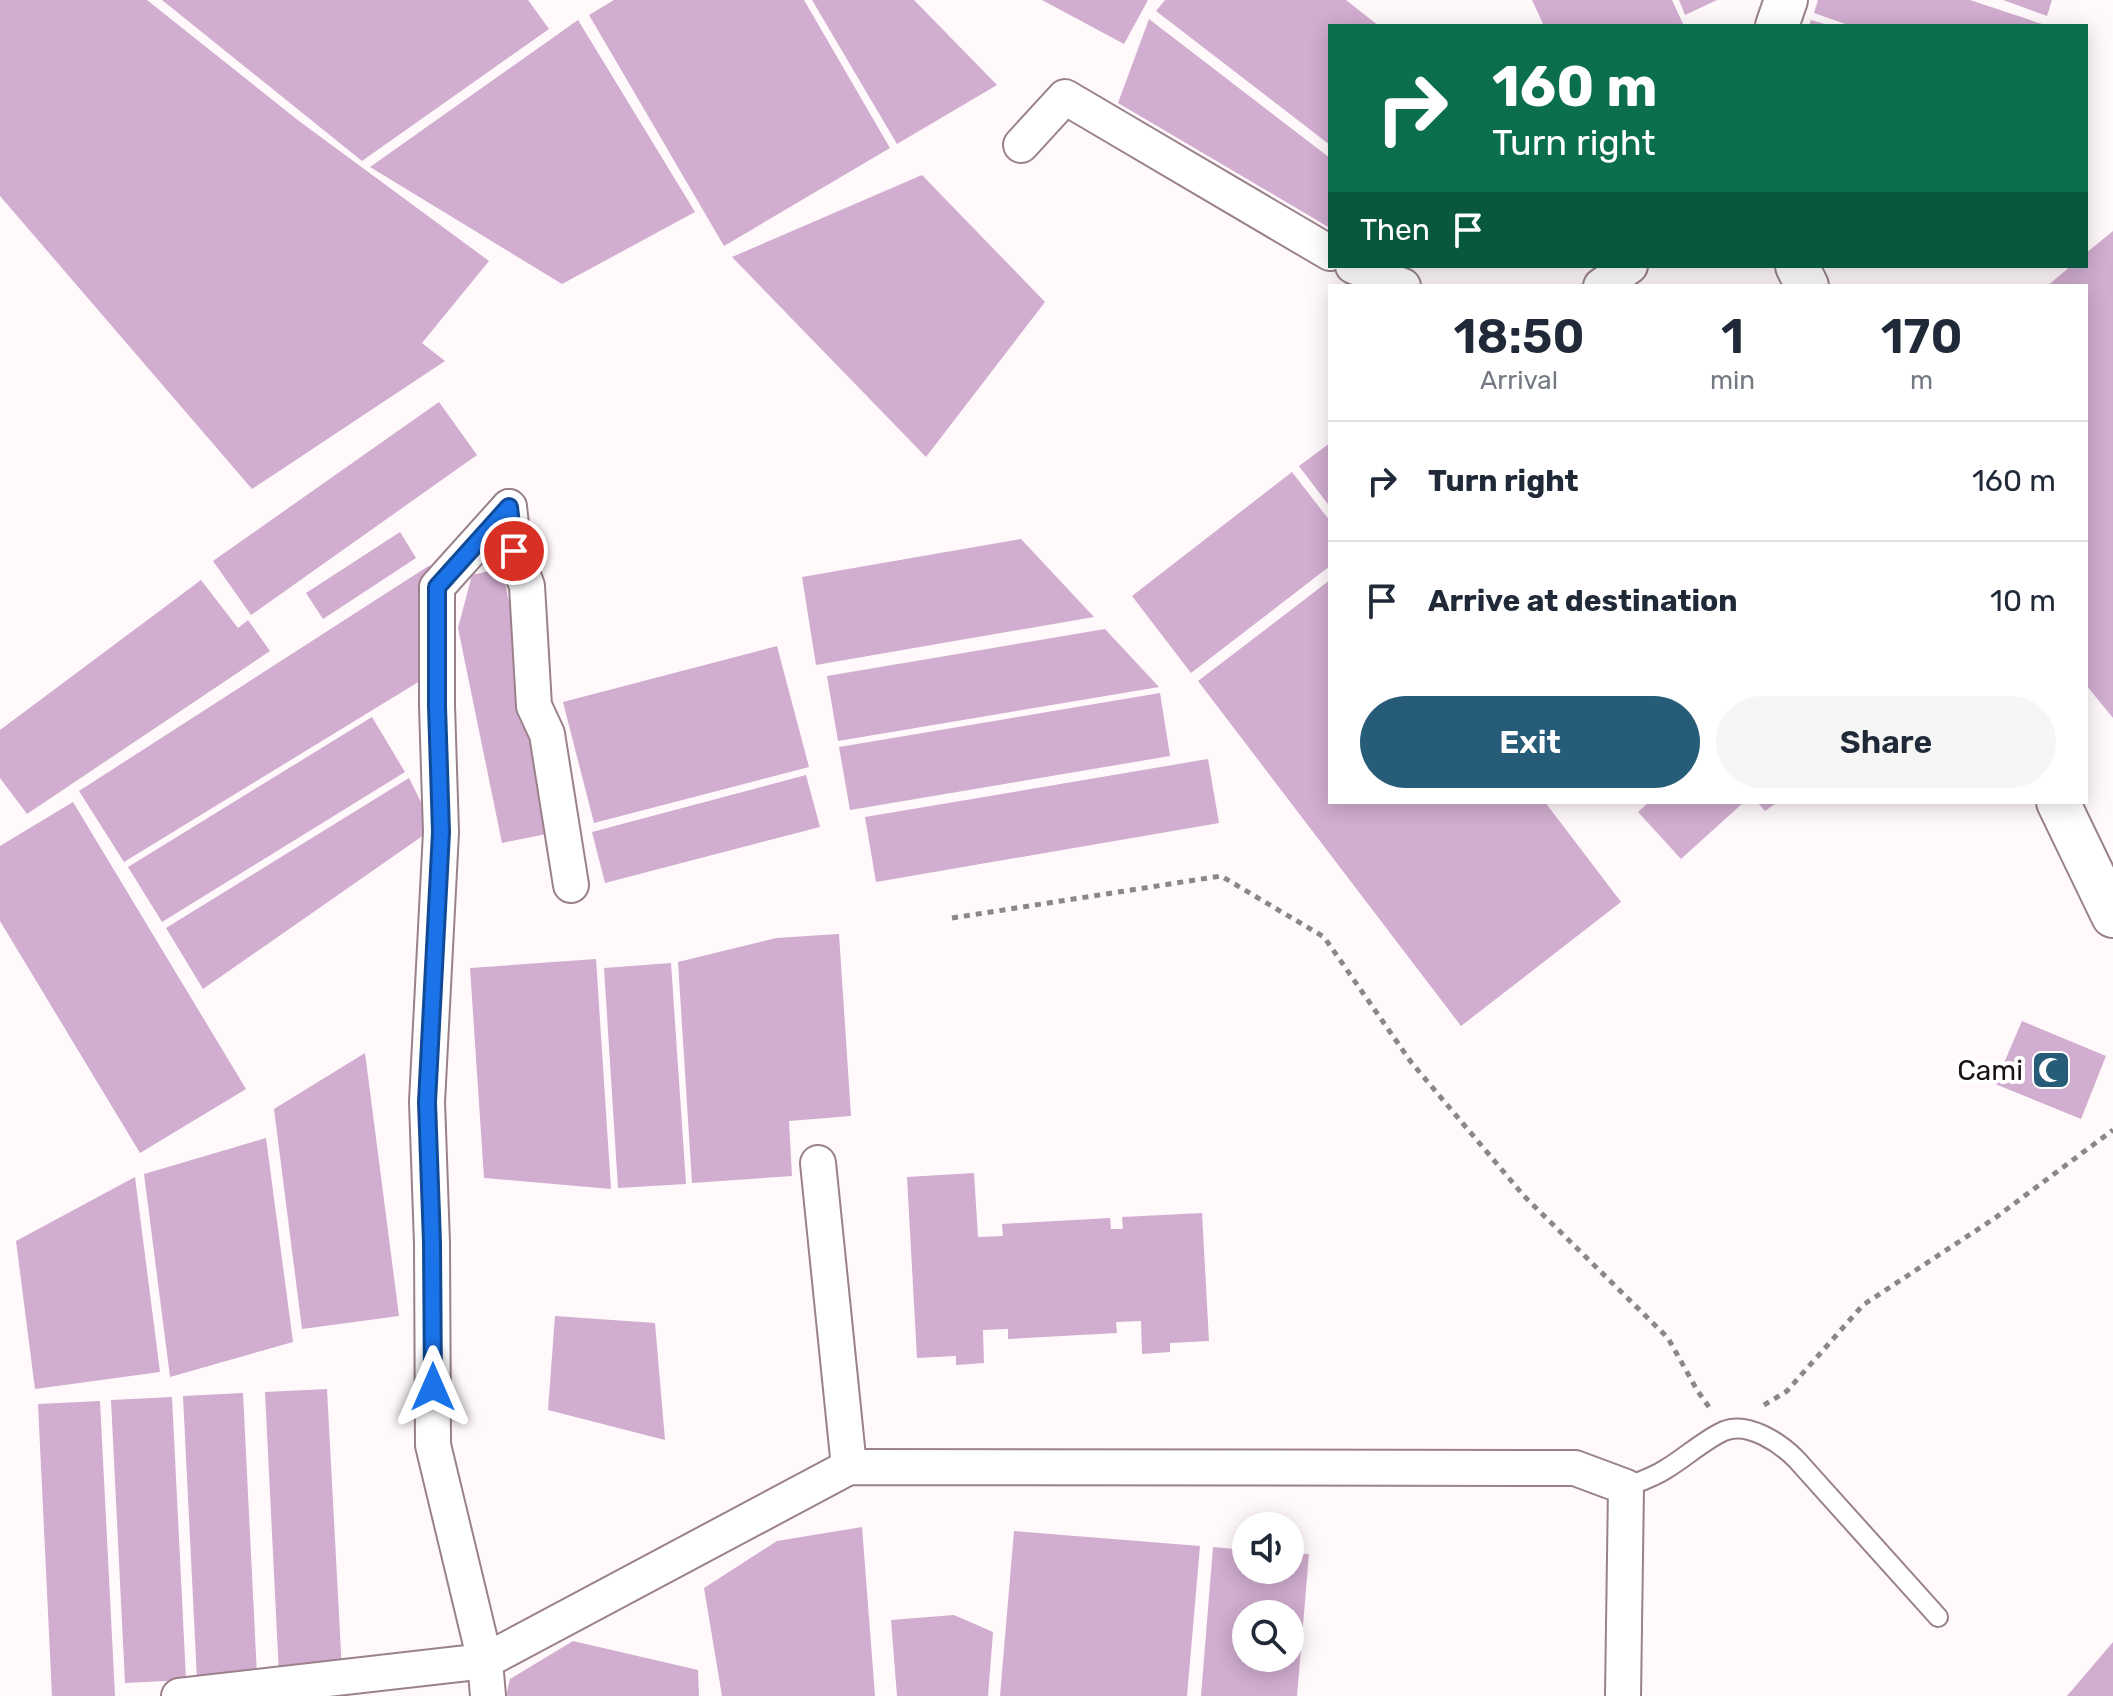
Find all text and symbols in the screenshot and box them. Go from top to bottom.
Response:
text: 160 m [1492,54,1658,120]
icon: right [1360,56,1464,160]
text: Turn right [1492,121,1656,164]
icon: arrive [1446,208,1490,252]
text: Then [1360,212,1430,248]
text: 18:50 [1454,308,1584,365]
text: 1 [1721,308,1744,365]
text: 170 [1881,308,1962,365]
text: Arrival [1480,365,1558,396]
text: min [1710,365,1755,396]
text: m [1910,365,1933,396]
icon: right [1360,459,1404,503]
text: Turn right [1428,463,1579,499]
text: 160 m [1972,463,2056,499]
pin [480,517,548,585]
icon: arrive [492,529,536,573]
icon: arrive [1360,579,1404,623]
text: Arrive at destination [1428,583,1738,619]
text: 10 m [1990,583,2056,619]
button: Exit [1360,696,1700,788]
button: Share [1716,696,2056,788]
mosque icon: Cami [2030,1049,2072,1091]
place label: Cami [1957,1054,2023,1087]
position arrow [391,1345,475,1429]
map controls [1232,1512,1304,1672]
button: sound [1232,1512,1304,1584]
button: search [1232,1600,1304,1672]

